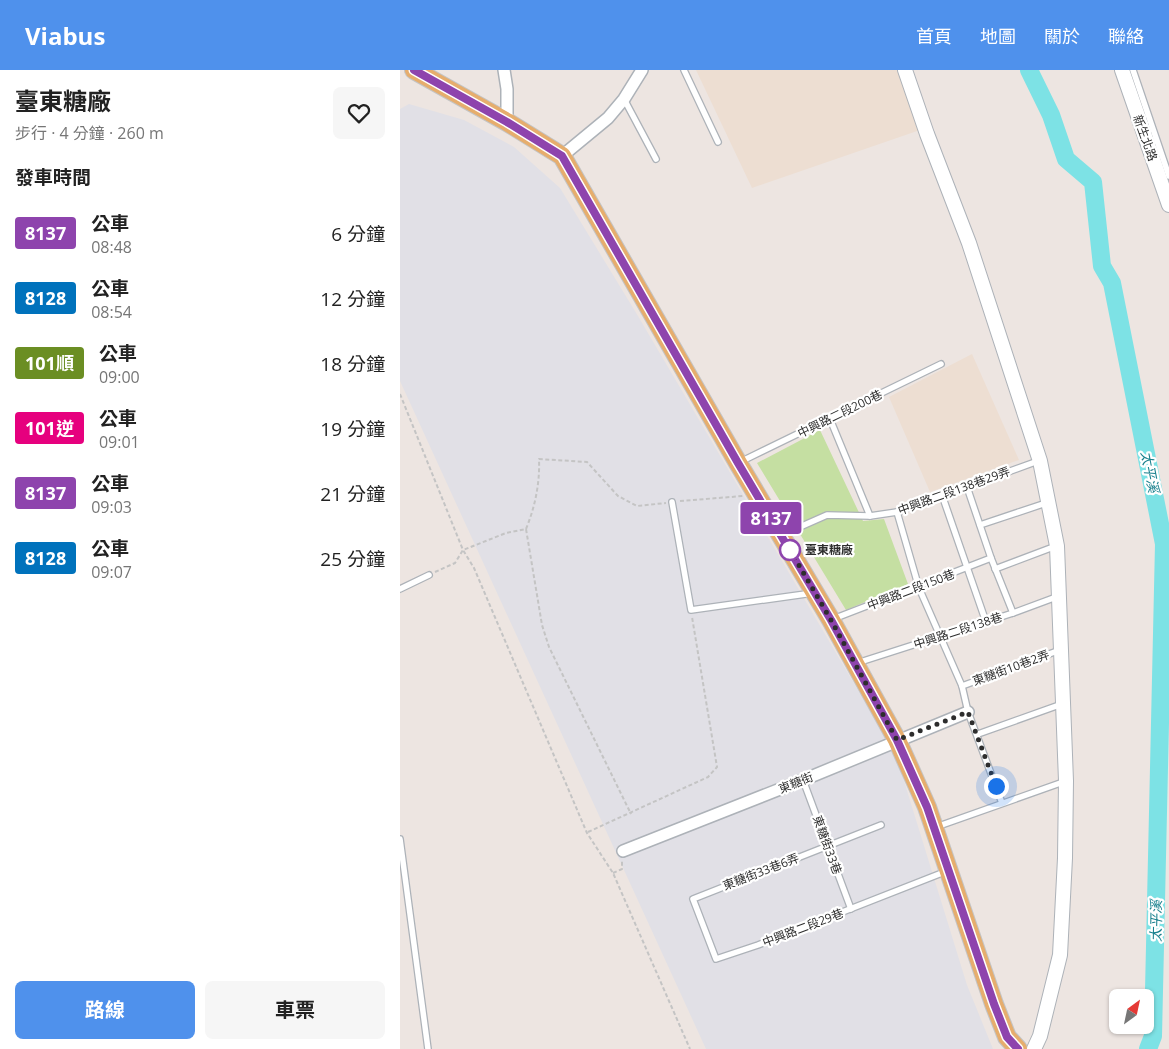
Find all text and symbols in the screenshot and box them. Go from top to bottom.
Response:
text: Viabus [25,19,105,52]
text: 首頁 [916,24,952,48]
text: 地圖 [980,24,1016,48]
text: 關於 [1044,24,1080,48]
text: 聯絡 [1108,24,1144,48]
text: 臺東糖廠 [15,84,111,117]
button: heart [333,87,385,139]
street label: 新生北路 [1129,112,1162,163]
text: 步行 · 4 分鐘 · 260 m [15,122,164,144]
text: 發車時間 [15,164,91,190]
text: 公車 [91,210,129,236]
text: 8137 [25,221,66,245]
text: 6 分鐘 [331,221,385,247]
text: 08:48 [91,236,132,258]
text: 公車 [91,275,129,301]
text: 8128 [25,286,66,310]
text: 12 分鐘 [320,286,385,312]
text: 08:54 [91,301,132,323]
text: 公車 [99,340,137,366]
text: 101順 [25,351,74,375]
text: 18 分鐘 [320,351,385,377]
text: 09:00 [99,366,140,388]
street label: 中興路二段200巷 [794,386,885,441]
text: 公車 [99,405,137,431]
text: 101逆 [25,416,74,440]
text: 19 分鐘 [320,416,385,442]
text: 09:01 [99,431,140,453]
water label: 太平溪 [1137,449,1164,496]
street label: 中興路二段138巷29弄 [895,462,1012,519]
text: 公車 [91,470,129,496]
text: 8137 [25,481,66,505]
text: 21 分鐘 [320,481,385,507]
text: 09:03 [91,496,132,518]
line badge: 8137 [736,502,806,534]
text: 8137 [750,506,792,530]
text: 公車 [91,535,129,561]
marker: 臺東糖廠 [779,539,801,561]
place label: 臺東糖廠 [805,541,853,558]
text: 8128 [25,546,66,570]
text: 25 分鐘 [320,546,385,572]
text: 09:07 [91,561,132,583]
street label: 中興路二段150巷 [865,565,957,614]
street label: 中興路二段138巷 [911,608,1005,653]
street label: 東糖街10巷2弄 [970,646,1052,689]
street label: 東糖街 [776,768,816,797]
your location [984,774,1009,799]
street label: 東糖街33巷 [809,813,846,877]
street label: 東糖街33巷6弄 [720,849,801,894]
water label: 太平溪 [1146,898,1165,942]
street label: 中興路二段29巷 [760,904,846,951]
button: 路線 [15,981,195,1039]
button: 車票 [205,981,385,1039]
north arrow [1109,989,1154,1034]
map controls [1109,989,1154,1034]

